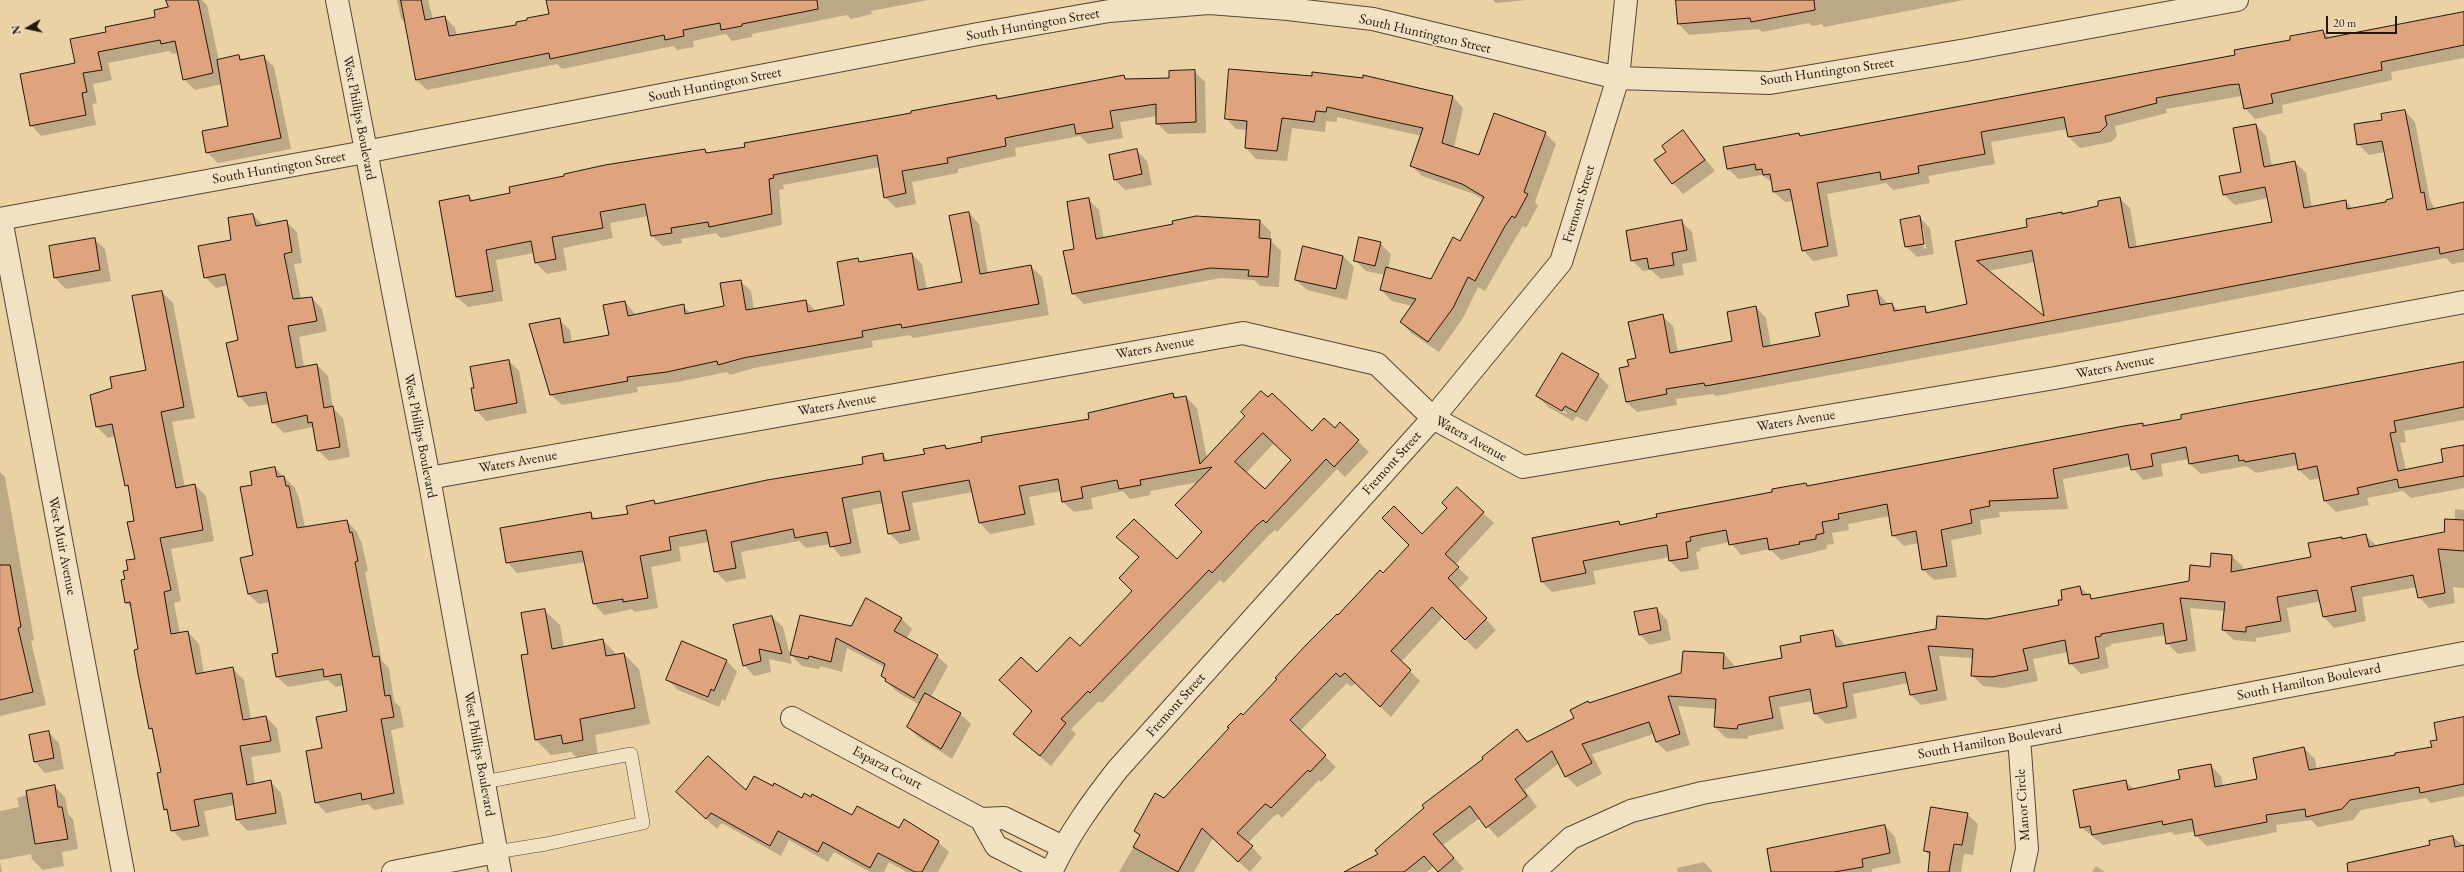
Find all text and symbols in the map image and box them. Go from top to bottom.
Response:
street label: South Huntington Street [965,5,1101,45]
north arrow [8,8,48,48]
scale bar [2328,8,2399,34]
street label: South Huntington Street [1357,11,1493,57]
text: 20 m [2333,15,2356,31]
text: N [9,24,24,35]
street label: West Phillips Boulevard [339,54,379,182]
street label: South Huntington Street [1759,54,1895,90]
street label: South Huntington Street [647,64,783,106]
street label: South Huntington Street [211,148,347,188]
street label: Fremont Street [1559,163,1599,245]
street label: Waters Avenue [1115,333,1195,363]
street label: Waters Avenue [2075,351,2155,383]
street label: West Phillips Boulevard [400,372,440,500]
street label: Waters Avenue [797,390,877,420]
street label: Waters Avenue [1756,407,1836,435]
street label: Waters Avenue [1432,412,1510,466]
street label: Fremont Street [1359,427,1425,499]
street label: Waters Avenue [478,447,558,477]
street label: West Muir Avenue [44,495,80,597]
street label: South Hamilton Boulevard [2236,660,2382,704]
street label: Fremont Street [1143,669,1209,741]
street label: West Phillips Boulevard [460,690,498,818]
street label: South Hamilton Boulevard [1917,721,2063,763]
street label: Esparza Court [849,743,925,793]
street label: Manor Circle [2012,768,2034,842]

